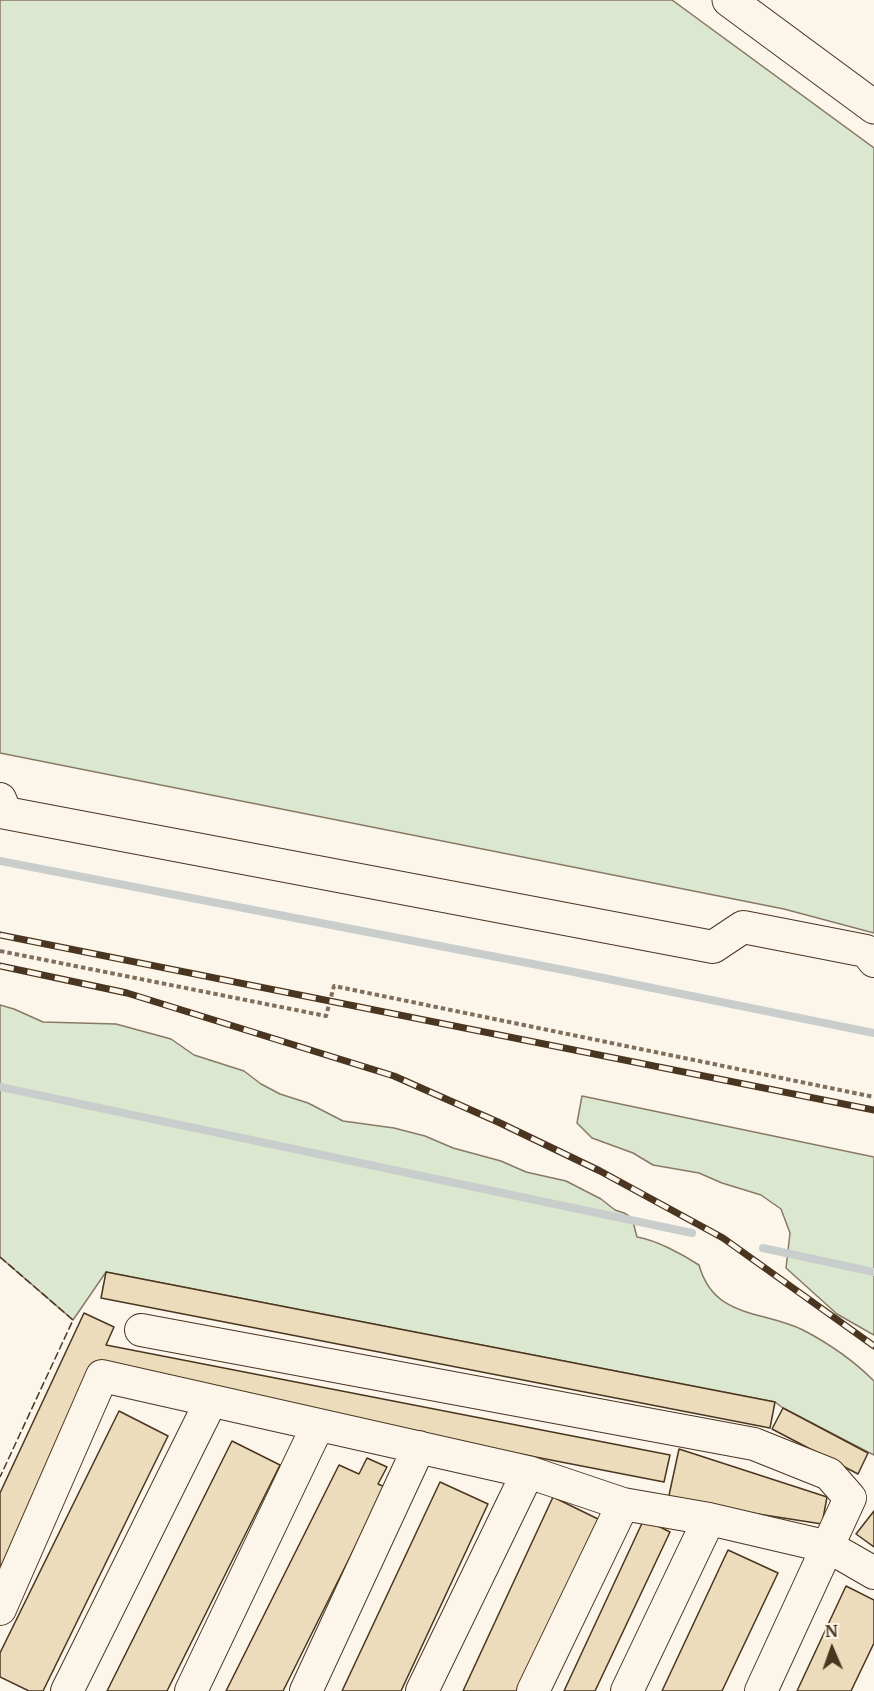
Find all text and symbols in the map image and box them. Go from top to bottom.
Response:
north arrow [802,1619,862,1679]
text: N [825,1621,838,1641]

